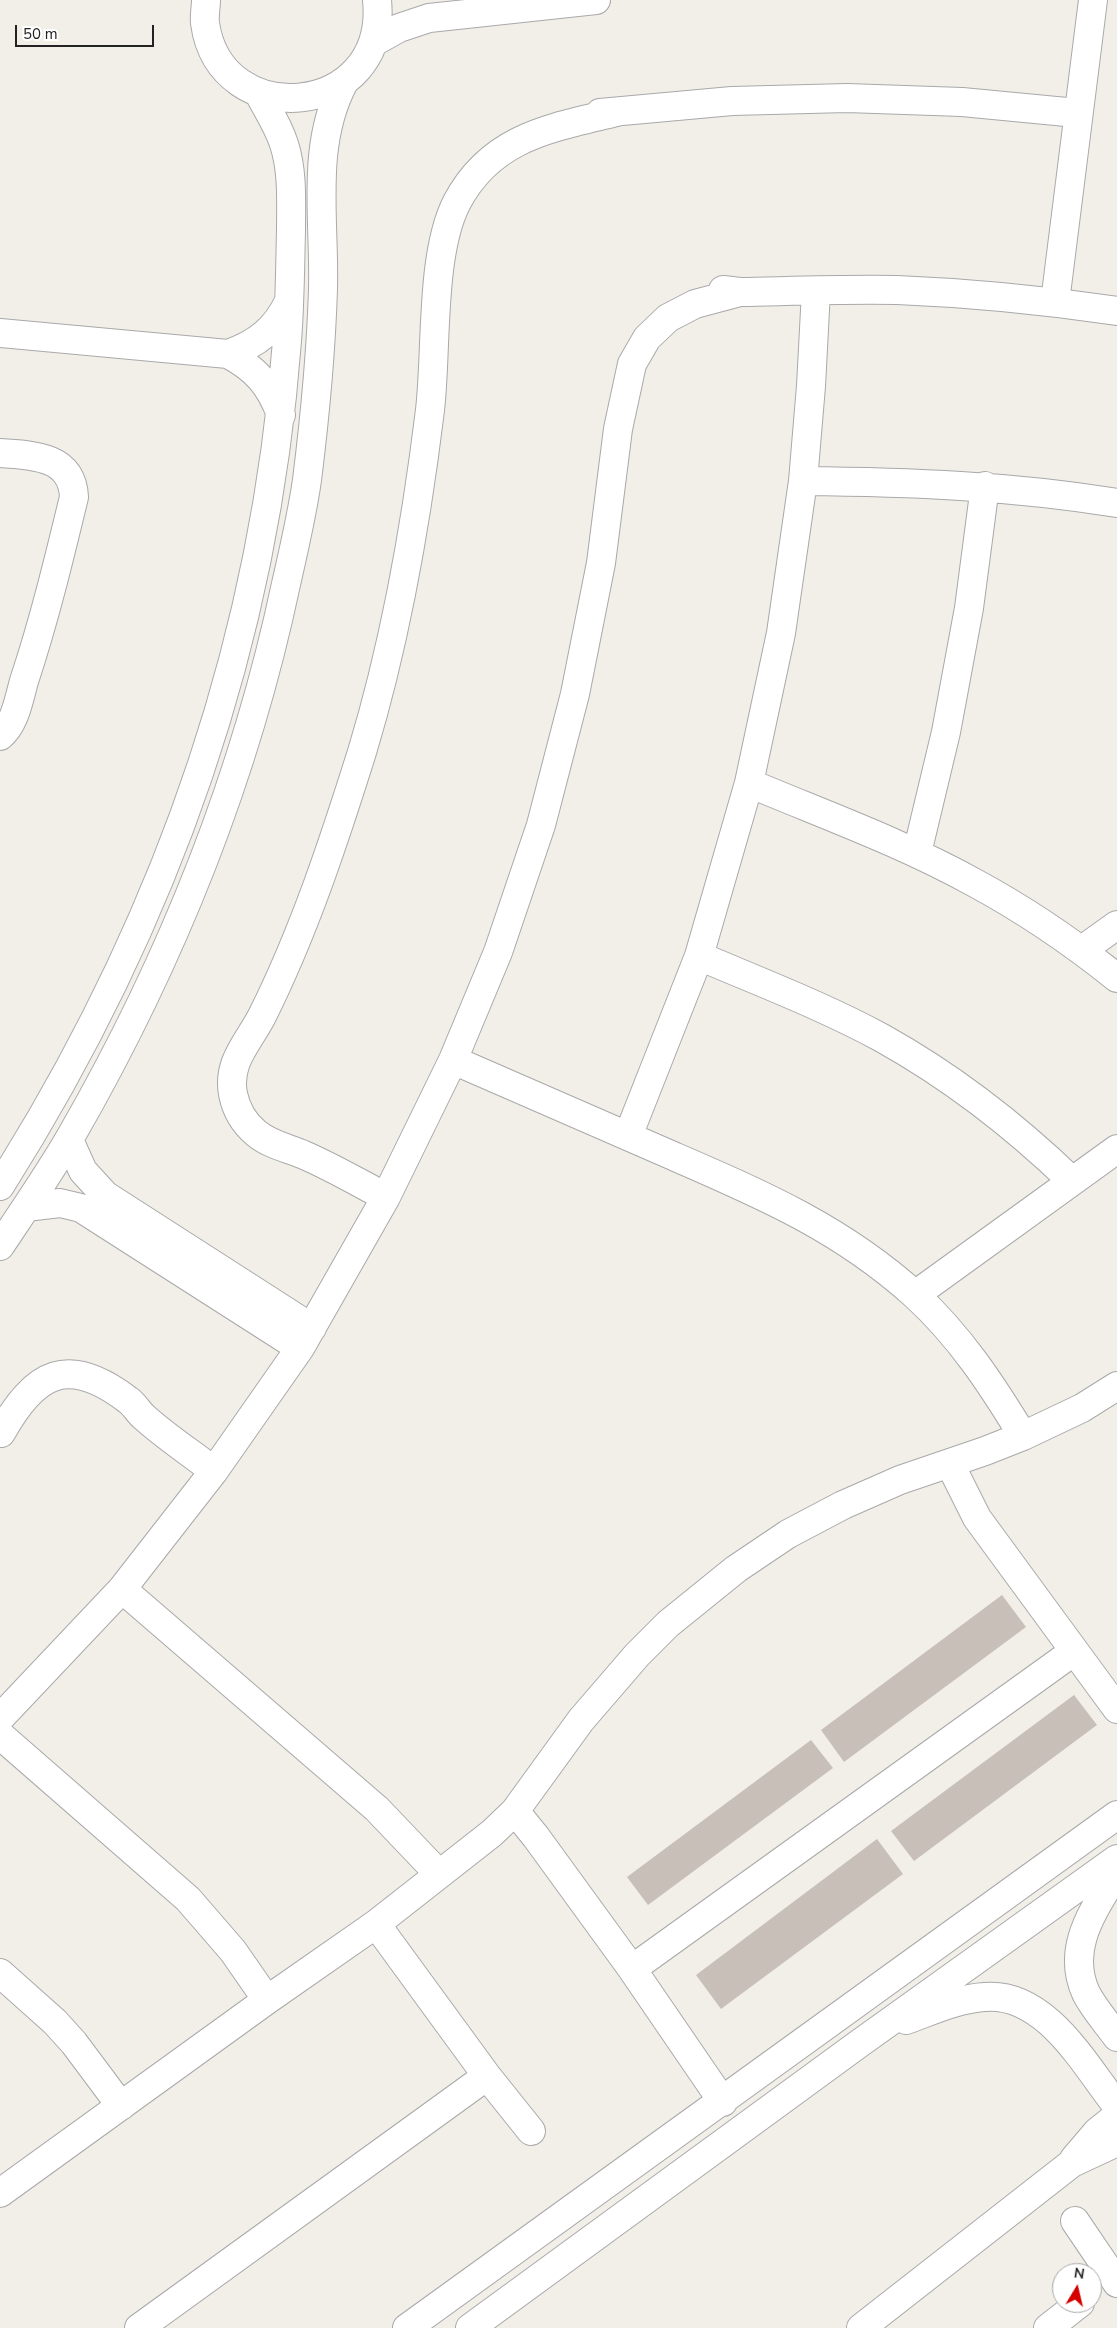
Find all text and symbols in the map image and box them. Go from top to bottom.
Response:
scale bar [18,15,156,47]
text: 50 m [23,24,58,44]
north arrow [1052,2263,1102,2313]
text: N [1073,2263,1086,2284]

